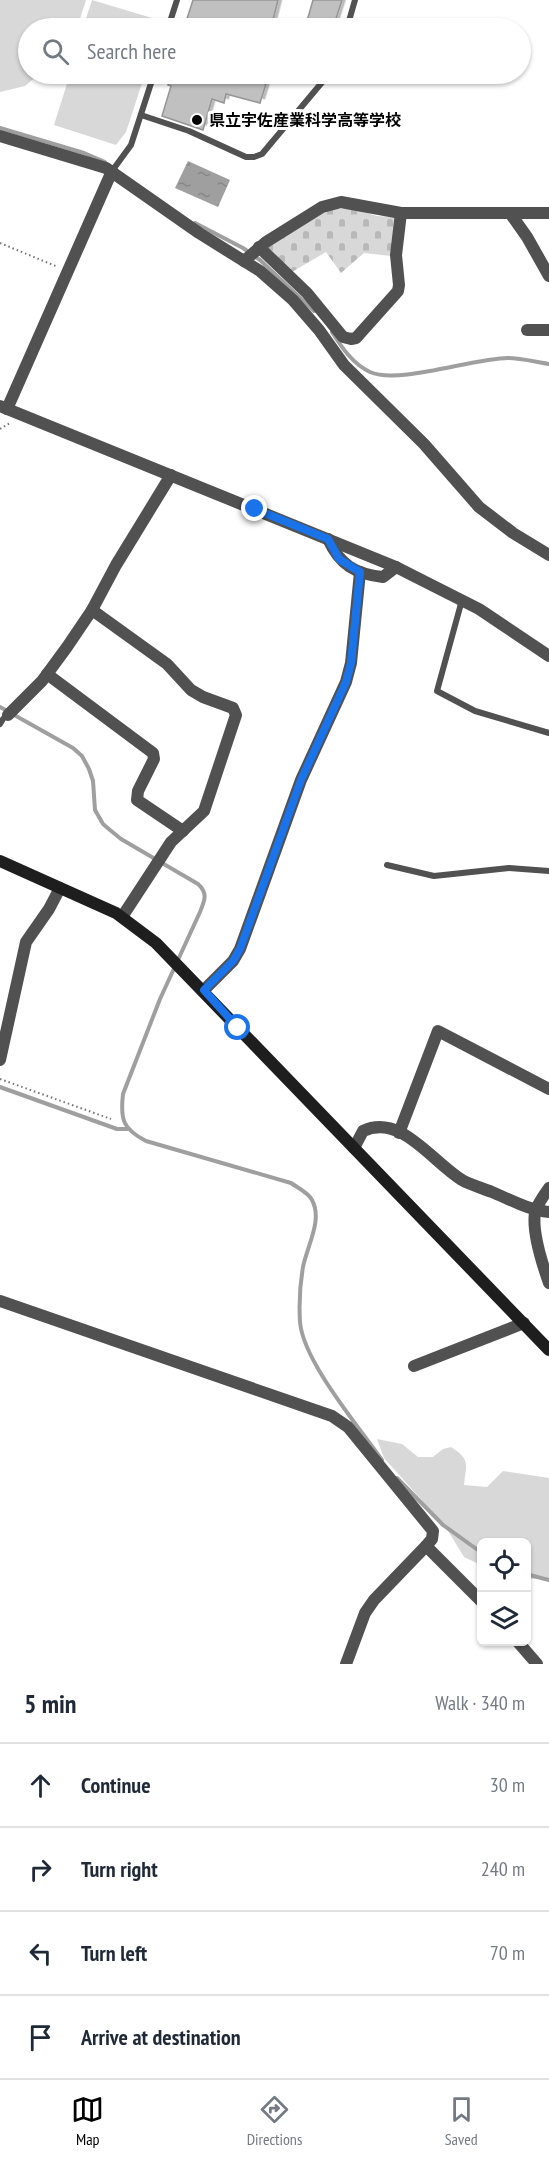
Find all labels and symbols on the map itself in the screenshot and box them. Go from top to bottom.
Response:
place label: 県立宇佐産業科学高等学校 [209,110,401,130]
marker: 県立宇佐産業科学高等学校 [190,113,204,127]
route end [241,495,267,521]
route start [224,1014,250,1040]

